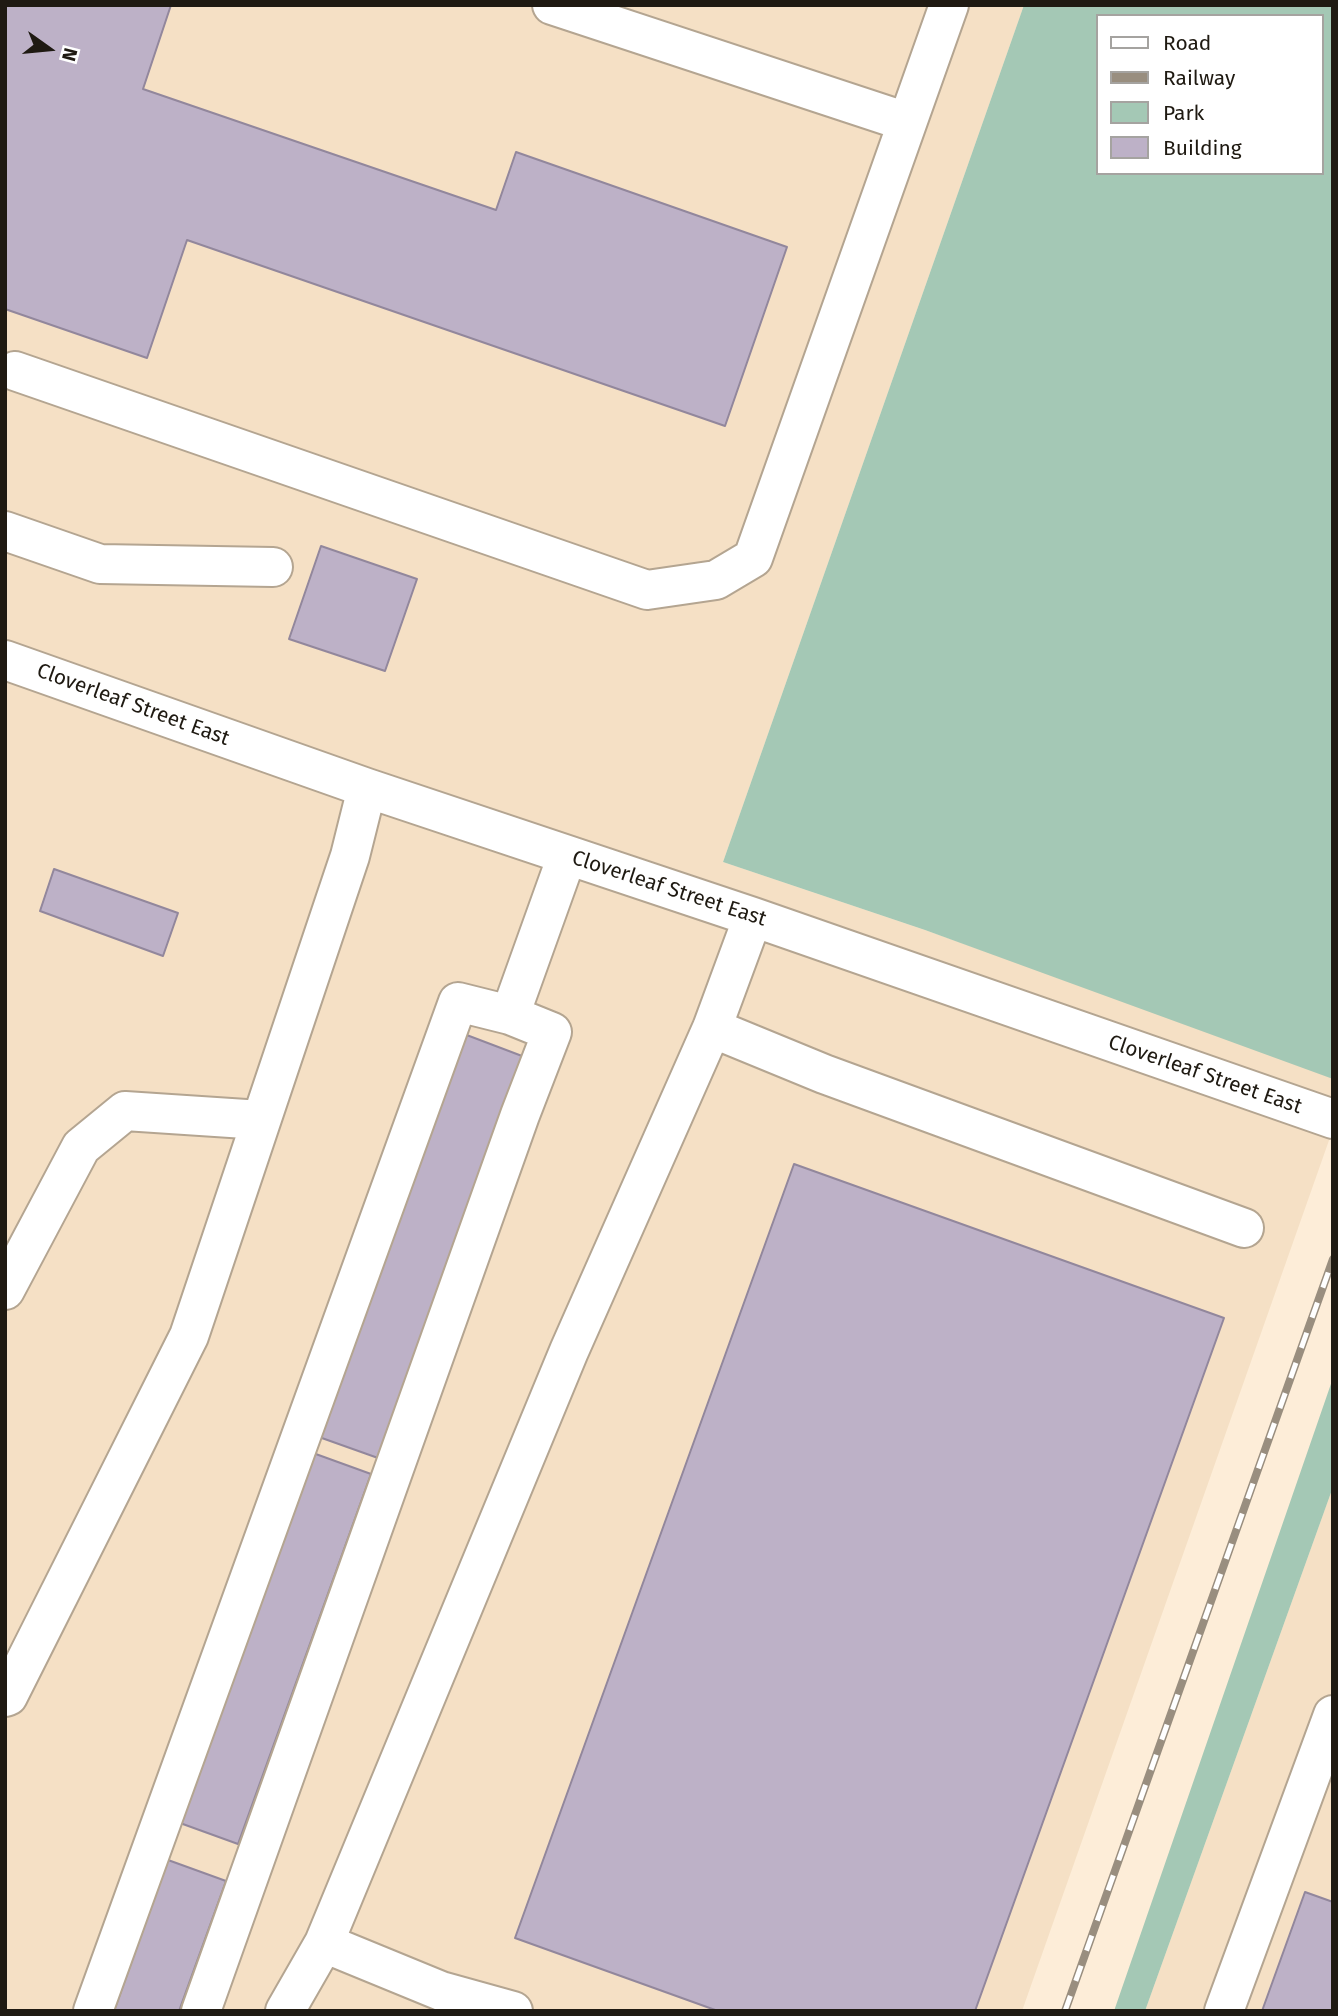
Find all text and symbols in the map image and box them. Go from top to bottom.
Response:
north arrow [14,14,84,84]
legend [1096,14,1324,175]
text: Road [1163,30,1211,56]
text: N [57,45,83,64]
text: Railway [1163,65,1235,91]
text: Park [1163,100,1204,126]
text: Building [1163,135,1242,161]
street label: Cloverleaf Street East [33,658,233,752]
street label: Cloverleaf Street East [569,846,769,932]
street label: Cloverleaf Street East [1105,1030,1305,1120]

